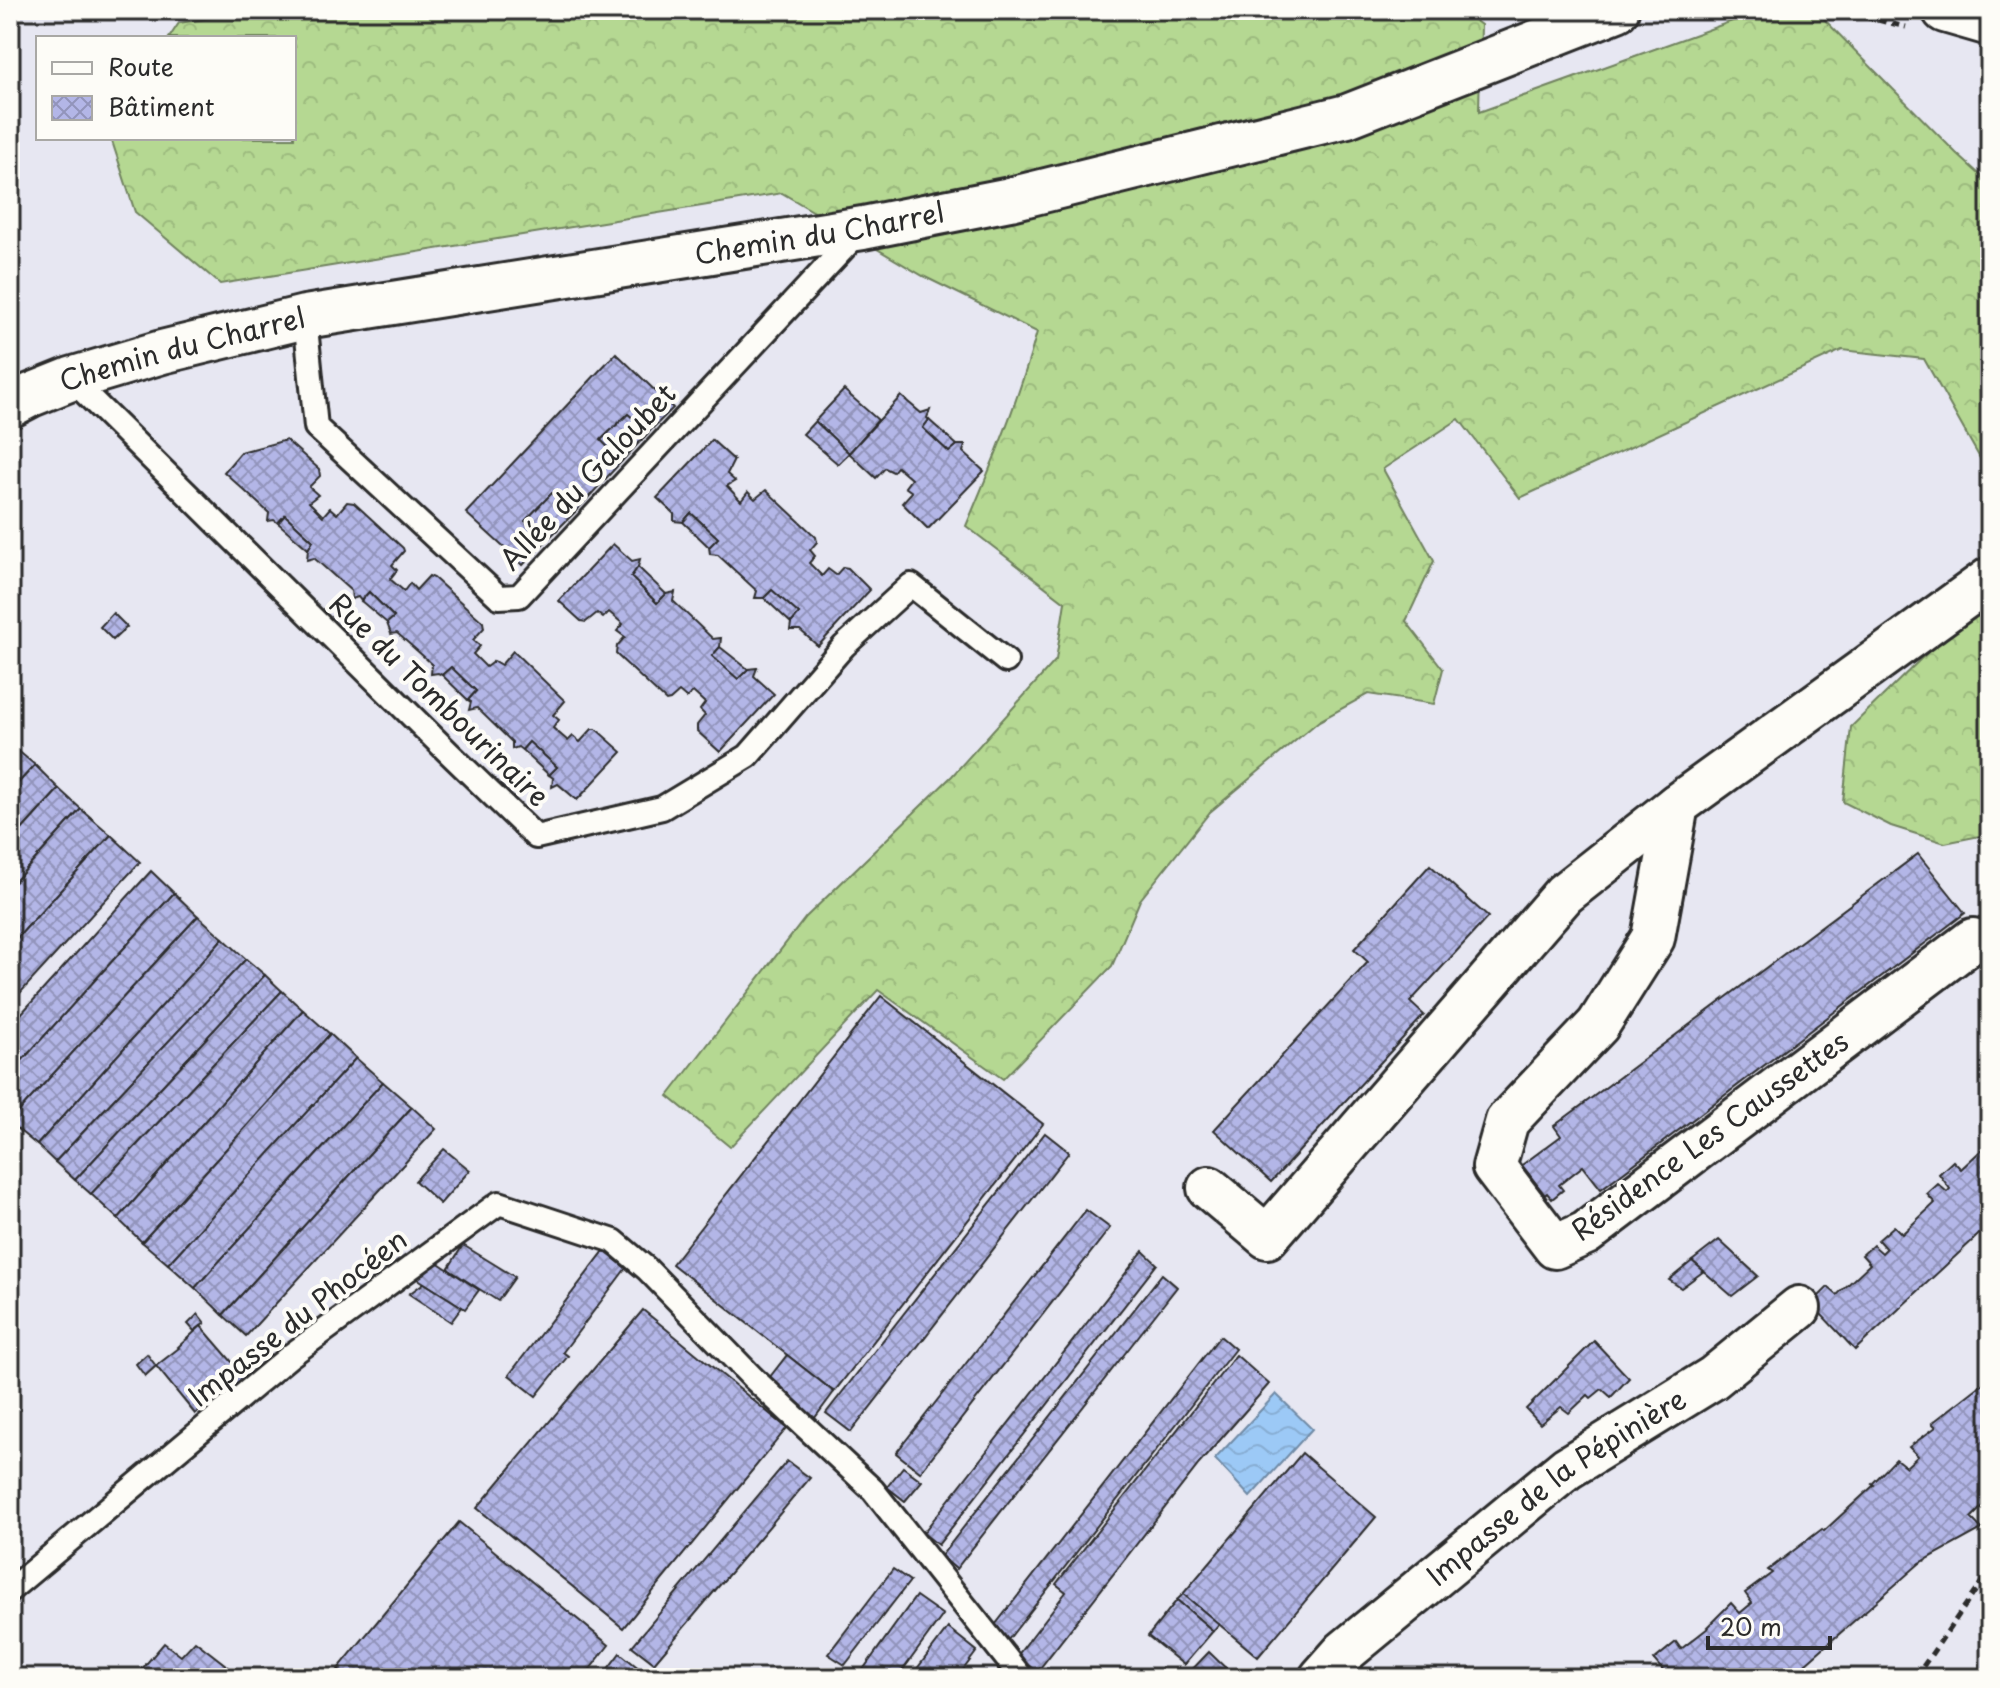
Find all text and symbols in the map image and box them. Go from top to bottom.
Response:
legend [36,36,296,140]
text: Route [108,48,174,84]
text: Bâtiment [108,88,215,124]
street label: Chemin du Charrel [691,190,948,275]
street label: Chemin du Charrel [52,295,309,402]
street label: Allée du Galoubet [489,373,685,579]
street label: Rue du Tombourinaire [320,582,560,816]
street label: Résidence Les Caussettes [1561,1019,1857,1250]
street label: Impasse du Phocéen [178,1217,416,1416]
street label: Impasse de la Pépinière [1417,1377,1694,1596]
scale bar [1708,1600,1830,1650]
text: 20 m [1720,1608,1782,1644]

